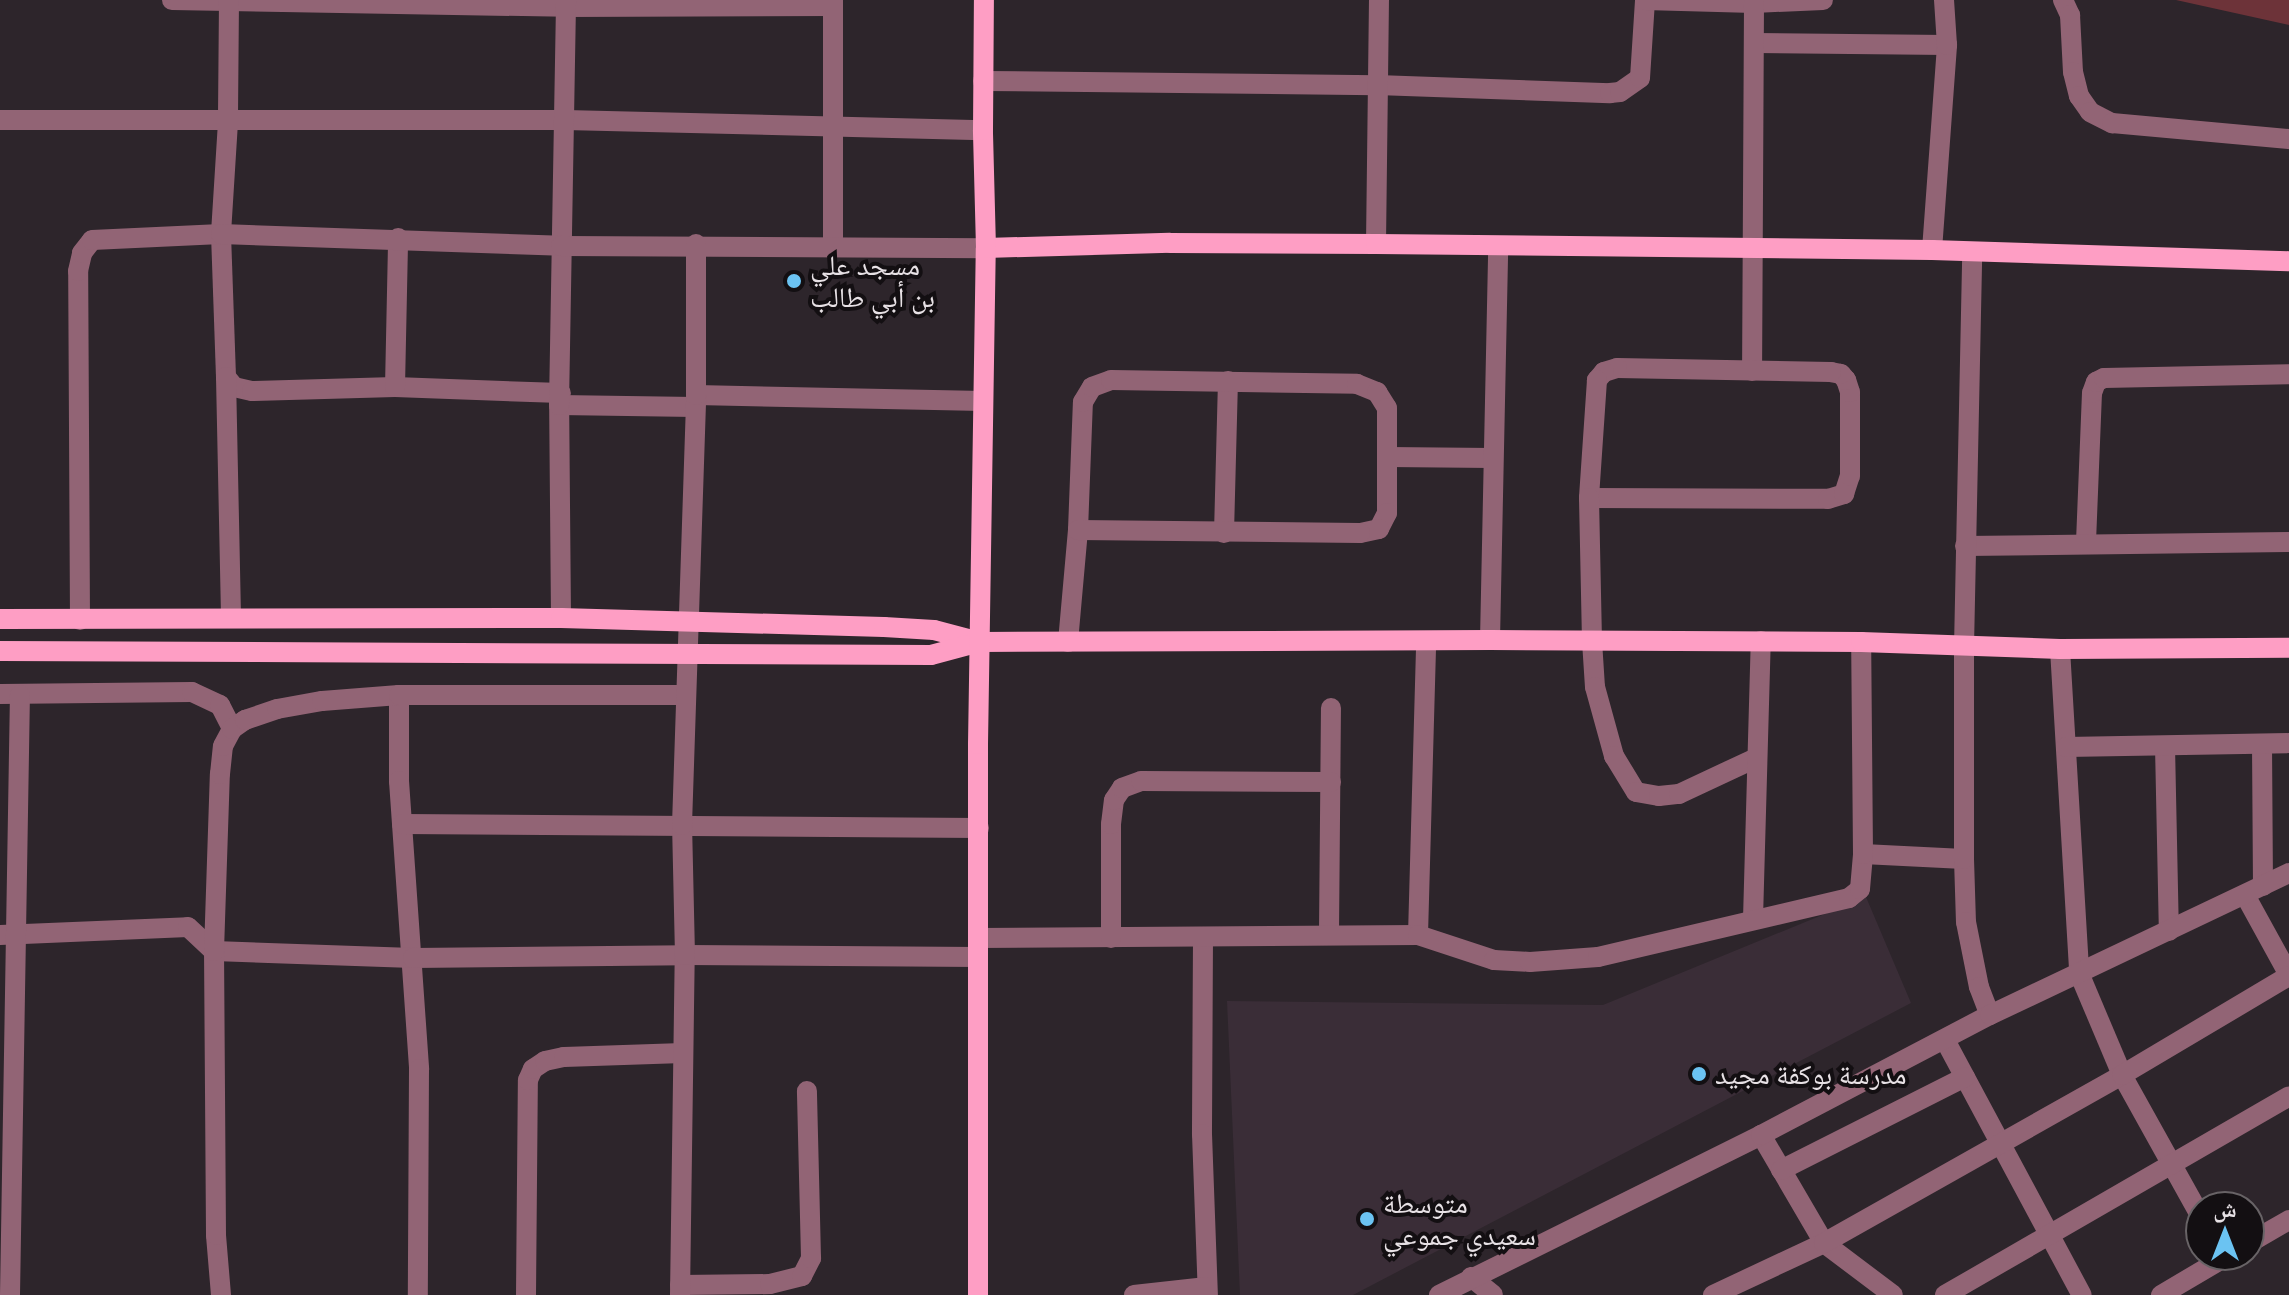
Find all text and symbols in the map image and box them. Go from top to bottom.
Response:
place label: مسجد علي بن أبي طالب [810,248,935,314]
marker: مسجد علي بن أبي طالب [785,272,803,290]
place label: مدرسة بوكفة مجيد [1715,1057,1907,1091]
marker: مدرسة بوكفة مجيد [1690,1065,1708,1083]
place label: متوسطة سعيدي جموعي [1383,1186,1536,1252]
north arrow [2185,1191,2265,1271]
text: ش [2213,1194,2237,1223]
marker: متوسطة سعيدي جموعي [1358,1210,1376,1228]

